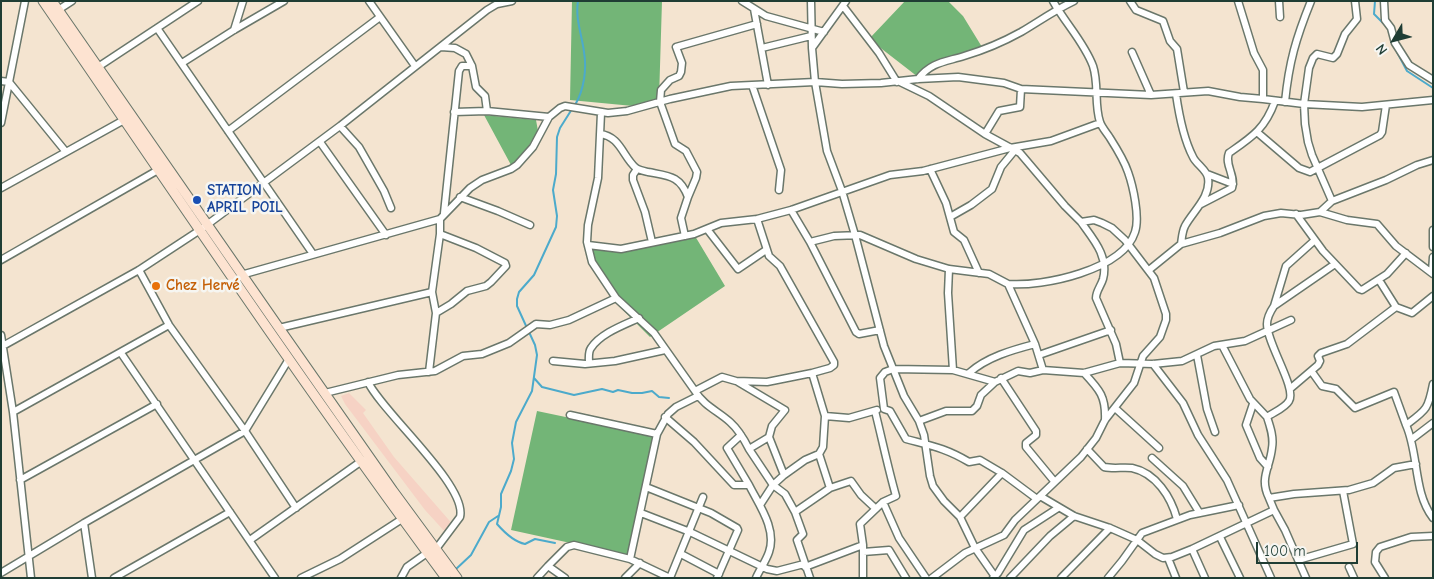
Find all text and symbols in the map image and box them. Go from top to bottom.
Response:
north arrow [1369,15,1419,65]
text: N [1372,41,1391,58]
place label: STATION APRIL POIL [207,182,283,217]
marker: STATION APRIL POIL [191,194,203,206]
place label: Chez Hervé [166,277,240,295]
marker: Chez Hervé [150,280,162,292]
scale bar [1259,532,1362,564]
text: 100 m [1264,542,1306,560]

